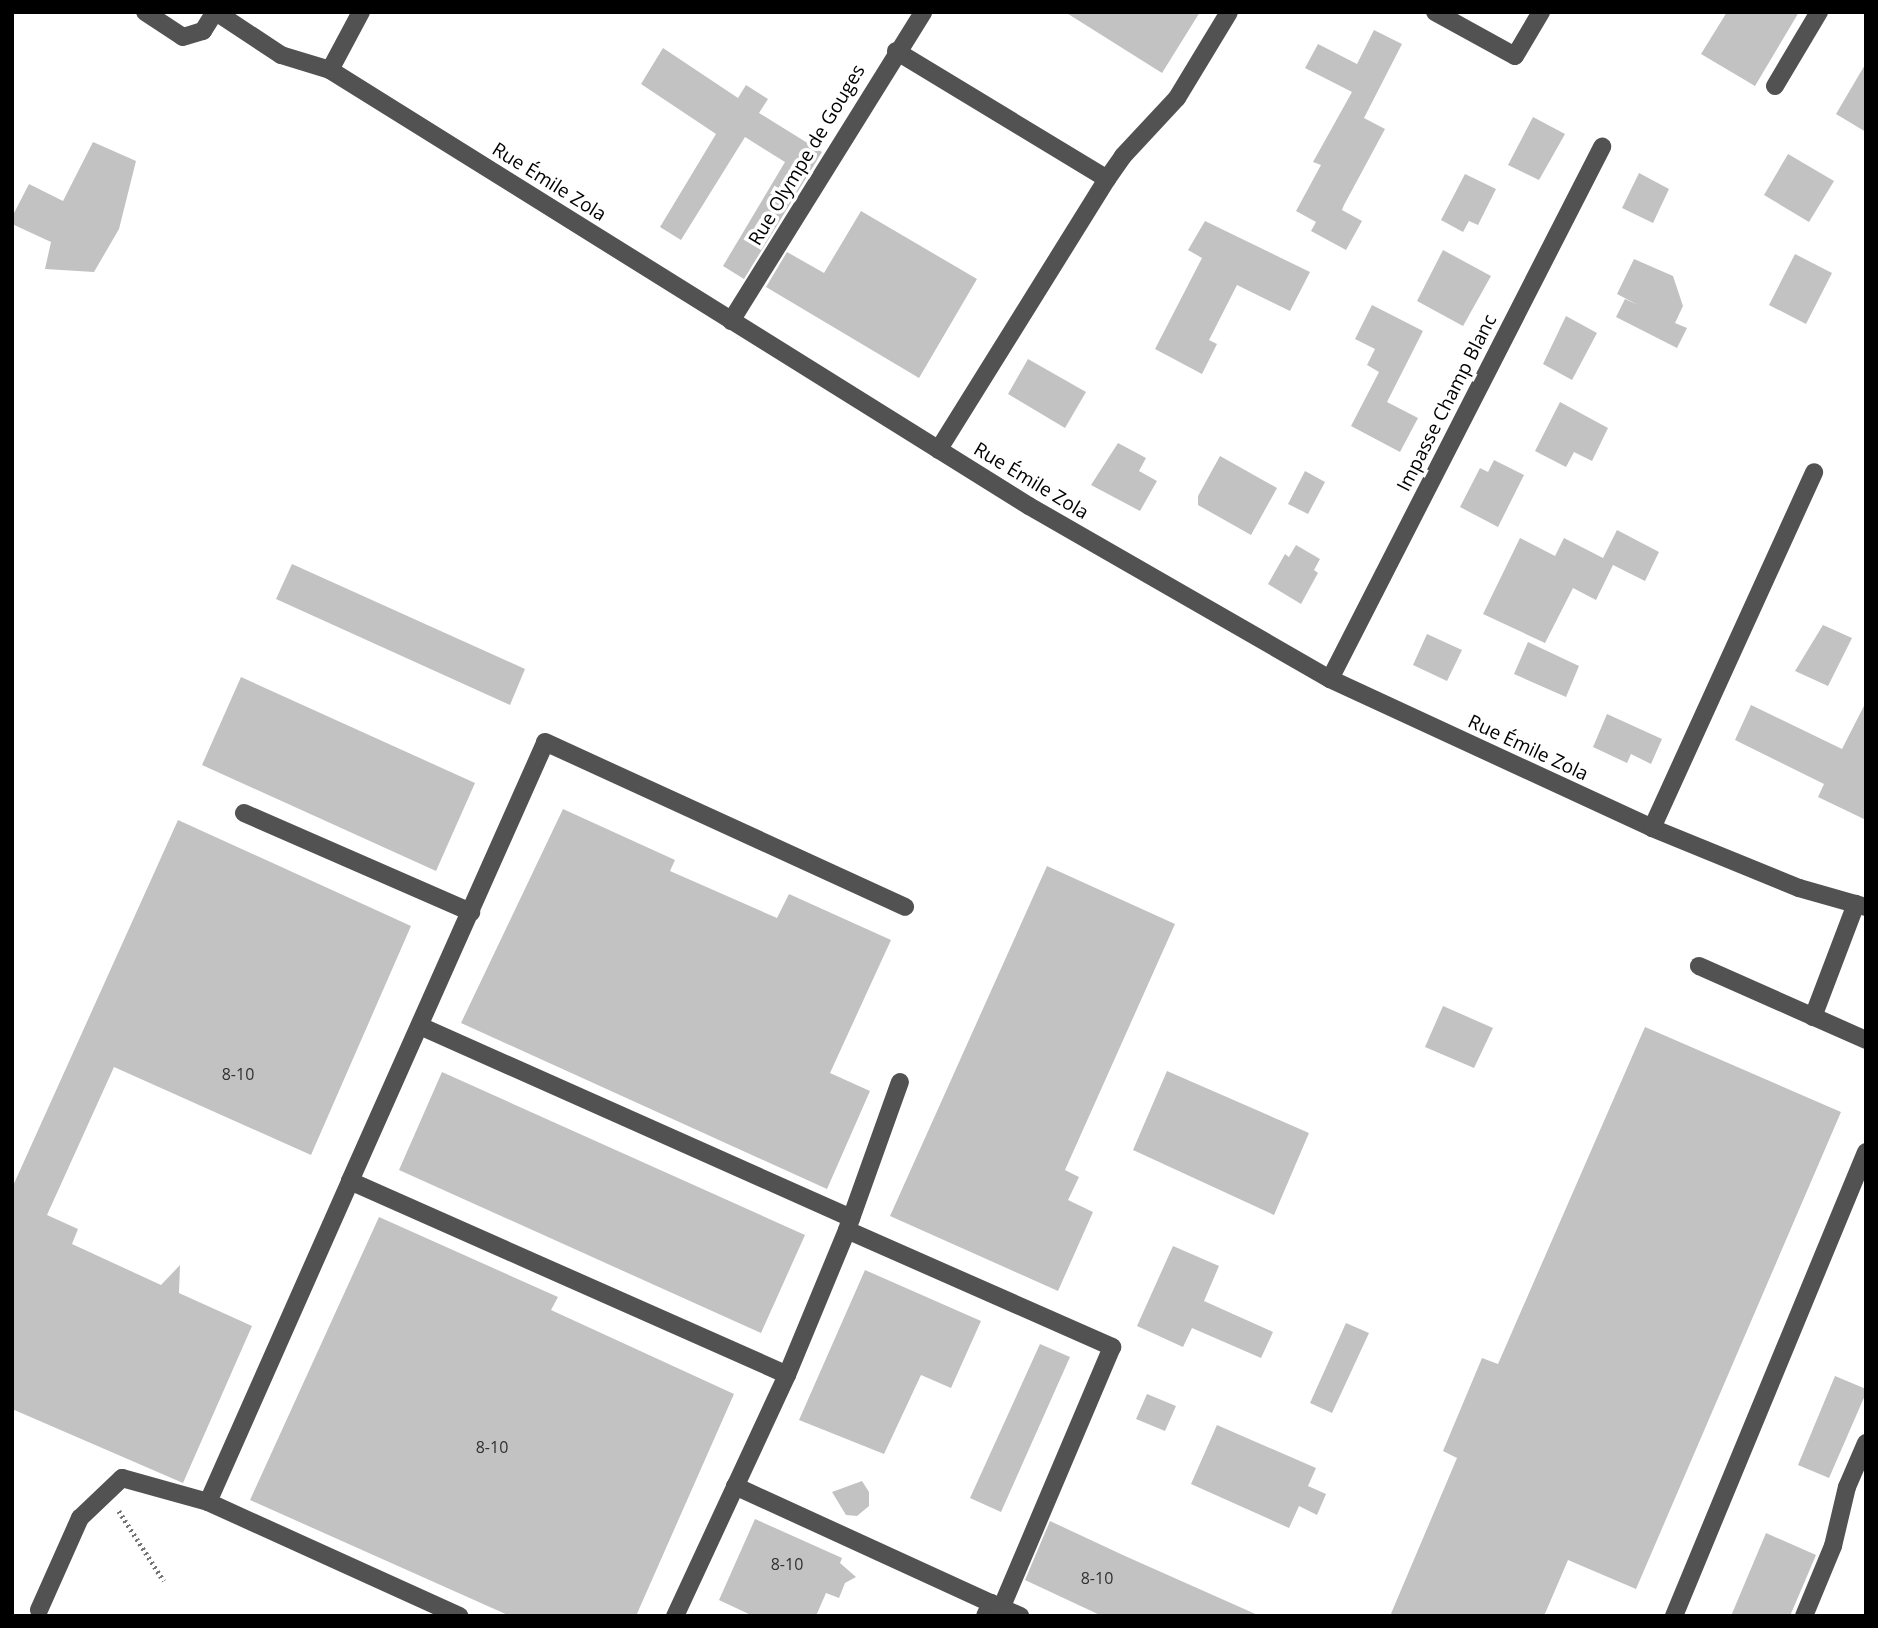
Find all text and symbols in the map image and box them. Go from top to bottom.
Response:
street label: Rue Olympe de Gouges [744,60,870,250]
street label: Rue Émile Zola [488,138,610,226]
street label: Impasse Champ Blanc [1392,311,1502,495]
street label: Rue Émile Zola [969,438,1093,524]
street label: Rue Émile Zola [1464,710,1592,786]
house number: 8-10 [222,1064,254,1084]
house number: 8-10 [476,1437,508,1457]
house number: 8-10 [771,1554,803,1574]
house number: 8-10 [1081,1568,1113,1588]

